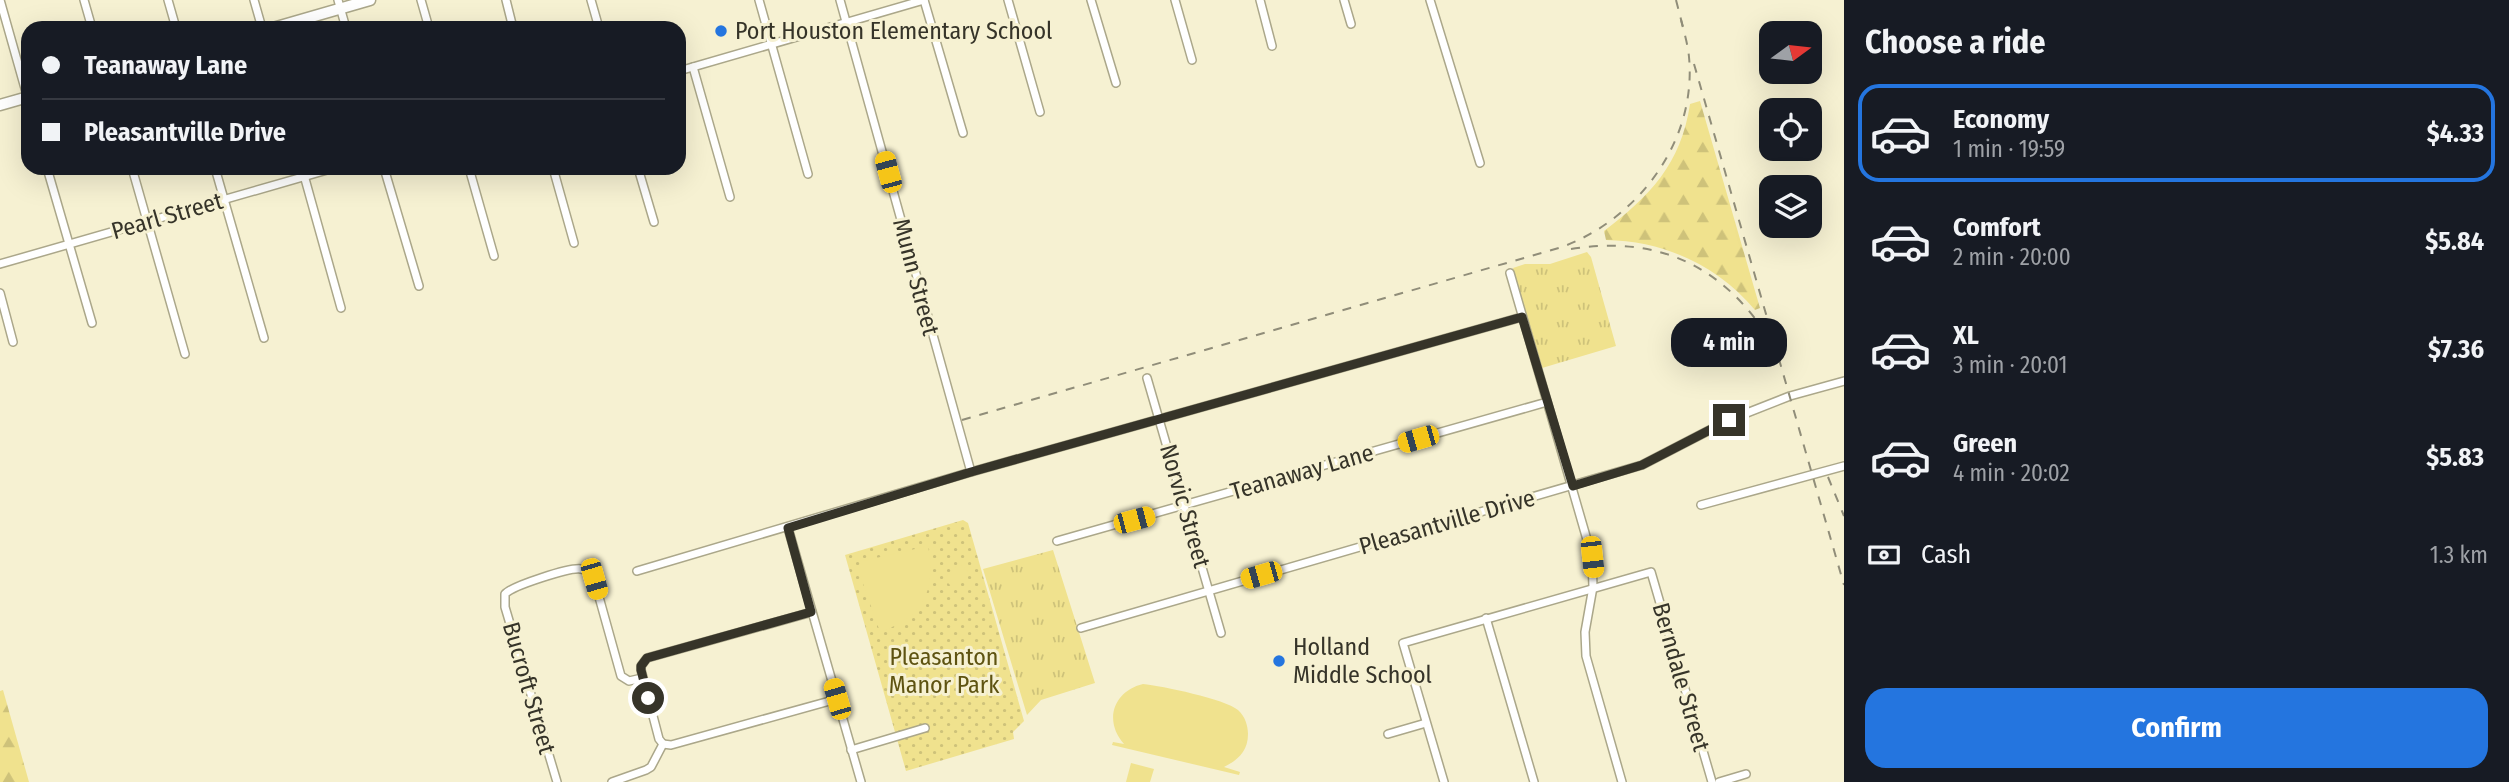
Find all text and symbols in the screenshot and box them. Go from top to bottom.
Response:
place label: Port Houston Elementary School [735,17,1052,45]
north arrow [1759,21,1822,84]
map controls [1759,21,1822,238]
marker: Port Houston Elementary School [713,23,729,39]
text: Choose a ride [1865,23,2046,61]
text: Teanaway Lane [84,50,247,81]
button: locate [1759,98,1822,161]
icon: car [1869,102,1932,165]
text: Economy [1953,104,2049,135]
text: Pleasantville Drive [84,117,286,148]
text: $4.33 [2427,118,2484,149]
text: 1 min · 19:59 [1953,135,2065,163]
car [873,149,904,195]
button: layers [1759,175,1822,238]
street label: Pearl Street [108,187,226,245]
icon: car [1869,210,1932,273]
text: Comfort [1953,212,2041,243]
street label: Munn Street [887,216,945,339]
text: $5.84 [2425,226,2484,257]
text: 2 min · 20:00 [1953,243,2071,271]
callout: 4 min [1671,318,1787,368]
icon: car [1869,318,1932,381]
text: XL [1953,320,1979,351]
text: 4 min [1703,328,1755,356]
text: $7.36 [2428,334,2484,365]
text: 3 min · 20:01 [1953,351,2067,379]
route end [1713,404,1745,436]
car [1395,423,1442,455]
icon: car [1869,426,1932,489]
text: Green [1953,428,2017,459]
street label: Teanaway Lane [1227,438,1377,506]
street label: Norvic Street [1154,441,1216,571]
text: $5.83 [2426,442,2484,473]
text: 4 min · 20:02 [1953,459,2070,487]
street label: Pleasantville Drive [1356,484,1538,560]
car [1111,504,1158,536]
car [1580,535,1605,579]
icon: cash [1865,536,1903,574]
text: Cash [1921,539,1971,570]
text: 1.3 km [2430,541,2488,569]
car [579,556,610,602]
car [1238,559,1285,591]
street label: Berndale Street [1646,600,1716,755]
street label: Bucroft Street [497,619,561,757]
place label: Holland Middle School [1293,633,1432,689]
park label: Pleasanton Manor Park [889,643,1000,699]
marker: Holland Middle School [1271,653,1287,669]
car [822,676,853,722]
route start [632,682,664,714]
button: Confirm [1865,688,2488,768]

